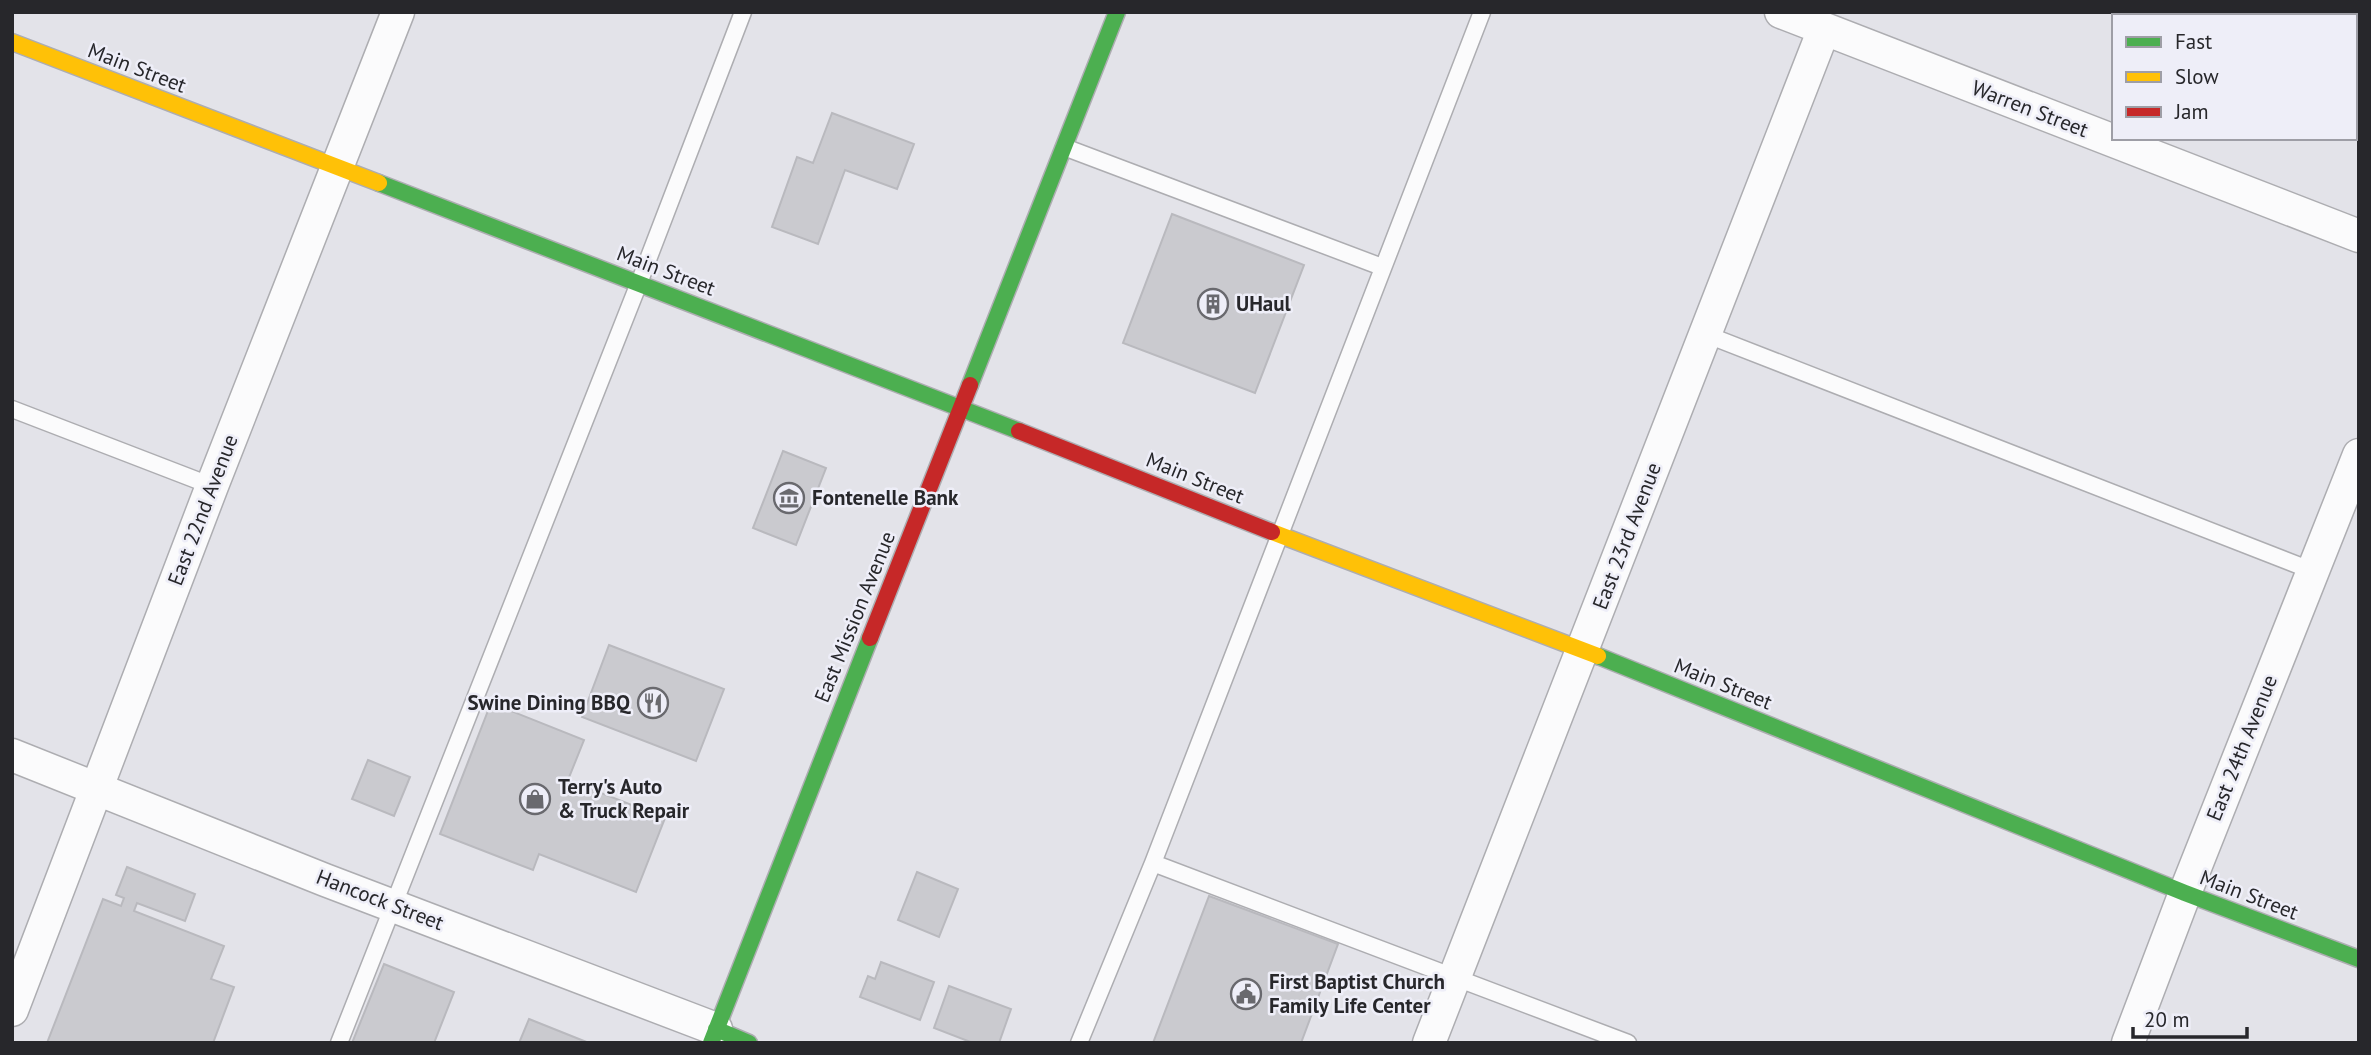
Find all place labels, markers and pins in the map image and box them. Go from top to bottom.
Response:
building icon: UHaul [1196,287,1230,321]
place label: UHaul [1236,290,1292,317]
museum icon: Fontenelle Bank [772,481,806,515]
place label: Fontenelle Bank [812,484,959,511]
restaurant icon: Swine Dining BBQ [636,686,670,720]
place label: Swine Dining BBQ [467,689,631,716]
place label: Terry's Auto & Truck Repair [558,773,690,824]
shop icon: Terry's Auto & Truck Repair [518,782,552,816]
place label: First Baptist Church Family Life Center [1269,968,1445,1019]
public building icon: First Baptist Church Family Life Center [1229,977,1263,1011]

